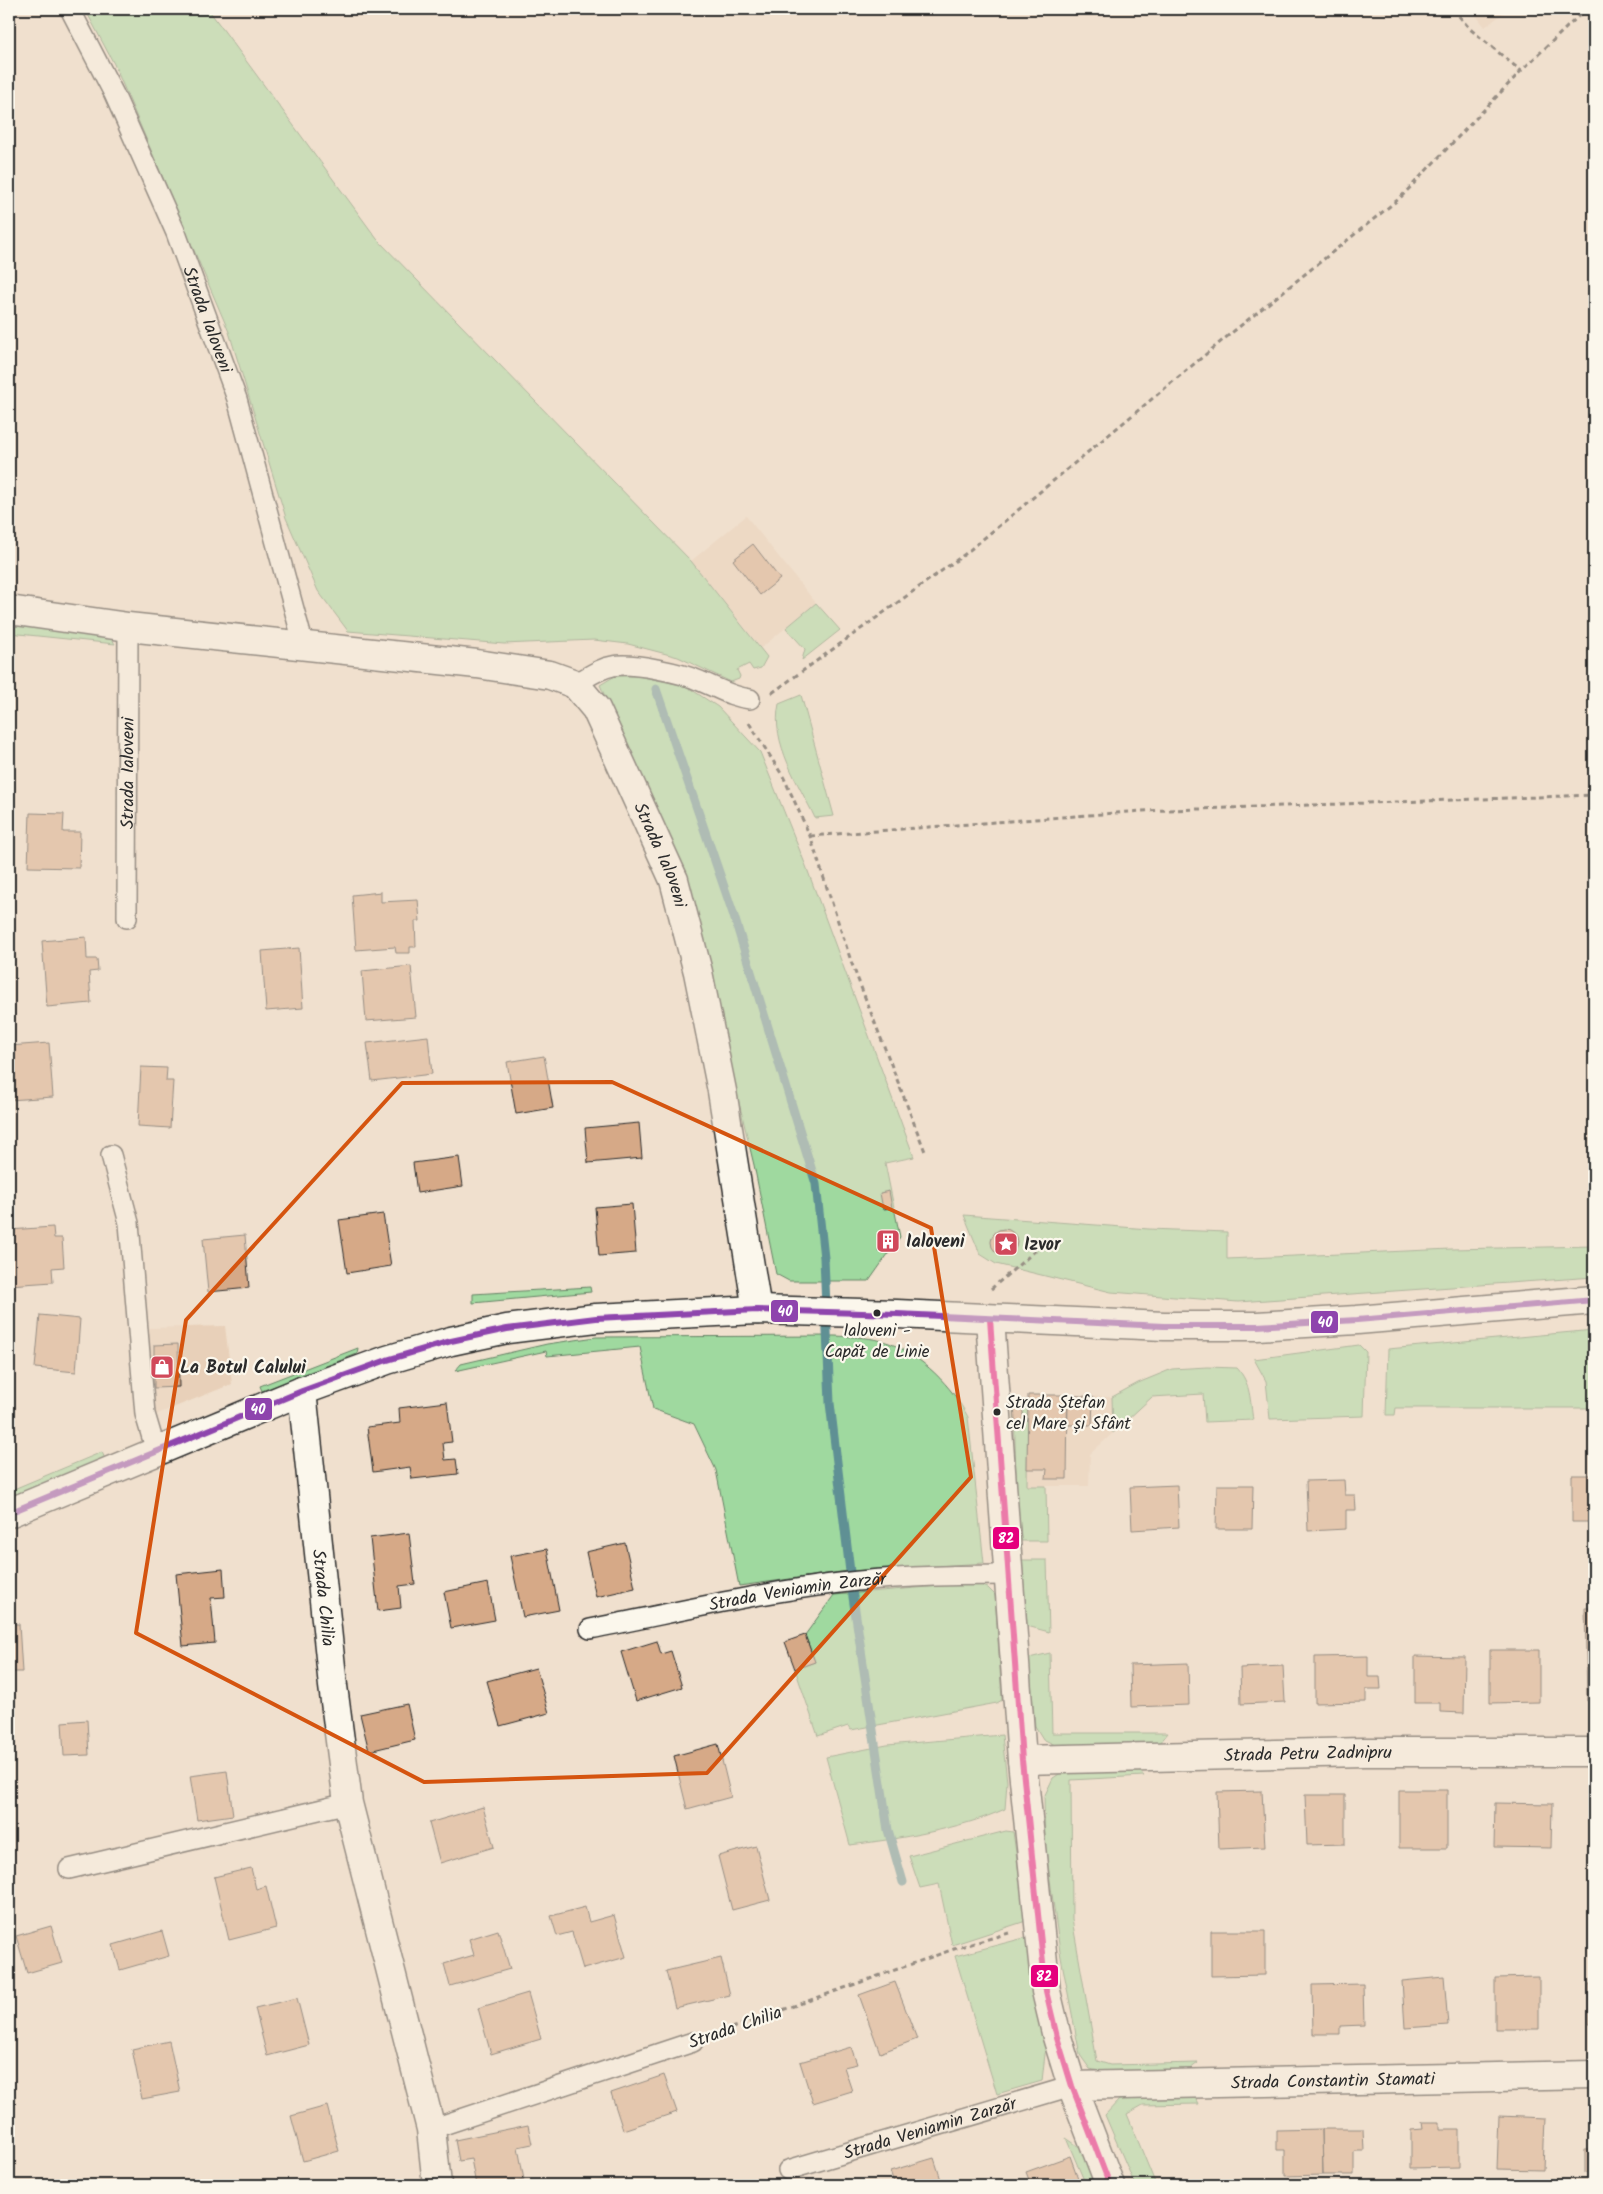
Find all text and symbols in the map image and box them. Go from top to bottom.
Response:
street label: Strada Ialoveni [173,262,239,378]
street label: Strada Ialoveni [114,716,144,829]
street label: Strada Ialoveni [625,798,694,912]
building icon: Ialoveni [875,1228,901,1254]
place label: Ialoveni [906,1228,965,1257]
place icon: Izvor [993,1231,1019,1257]
place label: Izvor [1024,1231,1062,1260]
line badge: 40 [770,1299,799,1323]
text: 40 [778,1301,793,1323]
marker: Ialoveni - Capăt de Linie [872,1308,882,1318]
line badge: 40 [1310,1310,1339,1334]
text: 40 [1318,1312,1333,1334]
place label: Ialoveni - Capăt de Linie [825,1318,930,1366]
shop icon: La Botul Calului [149,1354,175,1380]
place label: La Botul Calului [180,1354,306,1383]
place label: Strada Ștefan cel Mare și Sfânt [1006,1390,1131,1438]
line badge: 40 [244,1397,273,1421]
text: 40 [251,1399,266,1421]
marker: Strada Ștefan cel Mare și Sfânt [992,1407,1002,1417]
line badge: 82 [992,1526,1020,1550]
text: 82 [998,1528,1014,1550]
street label: Strada Chilia [303,1548,342,1648]
street label: Strada Veniamin Zarzăr [706,1565,888,1621]
street label: Strada Petru Zadnipru [1224,1739,1392,1771]
line badge: 82 [1030,1964,1059,1988]
text: 82 [1036,1966,1052,1988]
street label: Strada Chilia [685,1999,786,2058]
street label: Strada Constantin Stamati [1231,2065,1436,2099]
street label: Strada Veniamin Zarzăr [840,2090,1021,2169]

